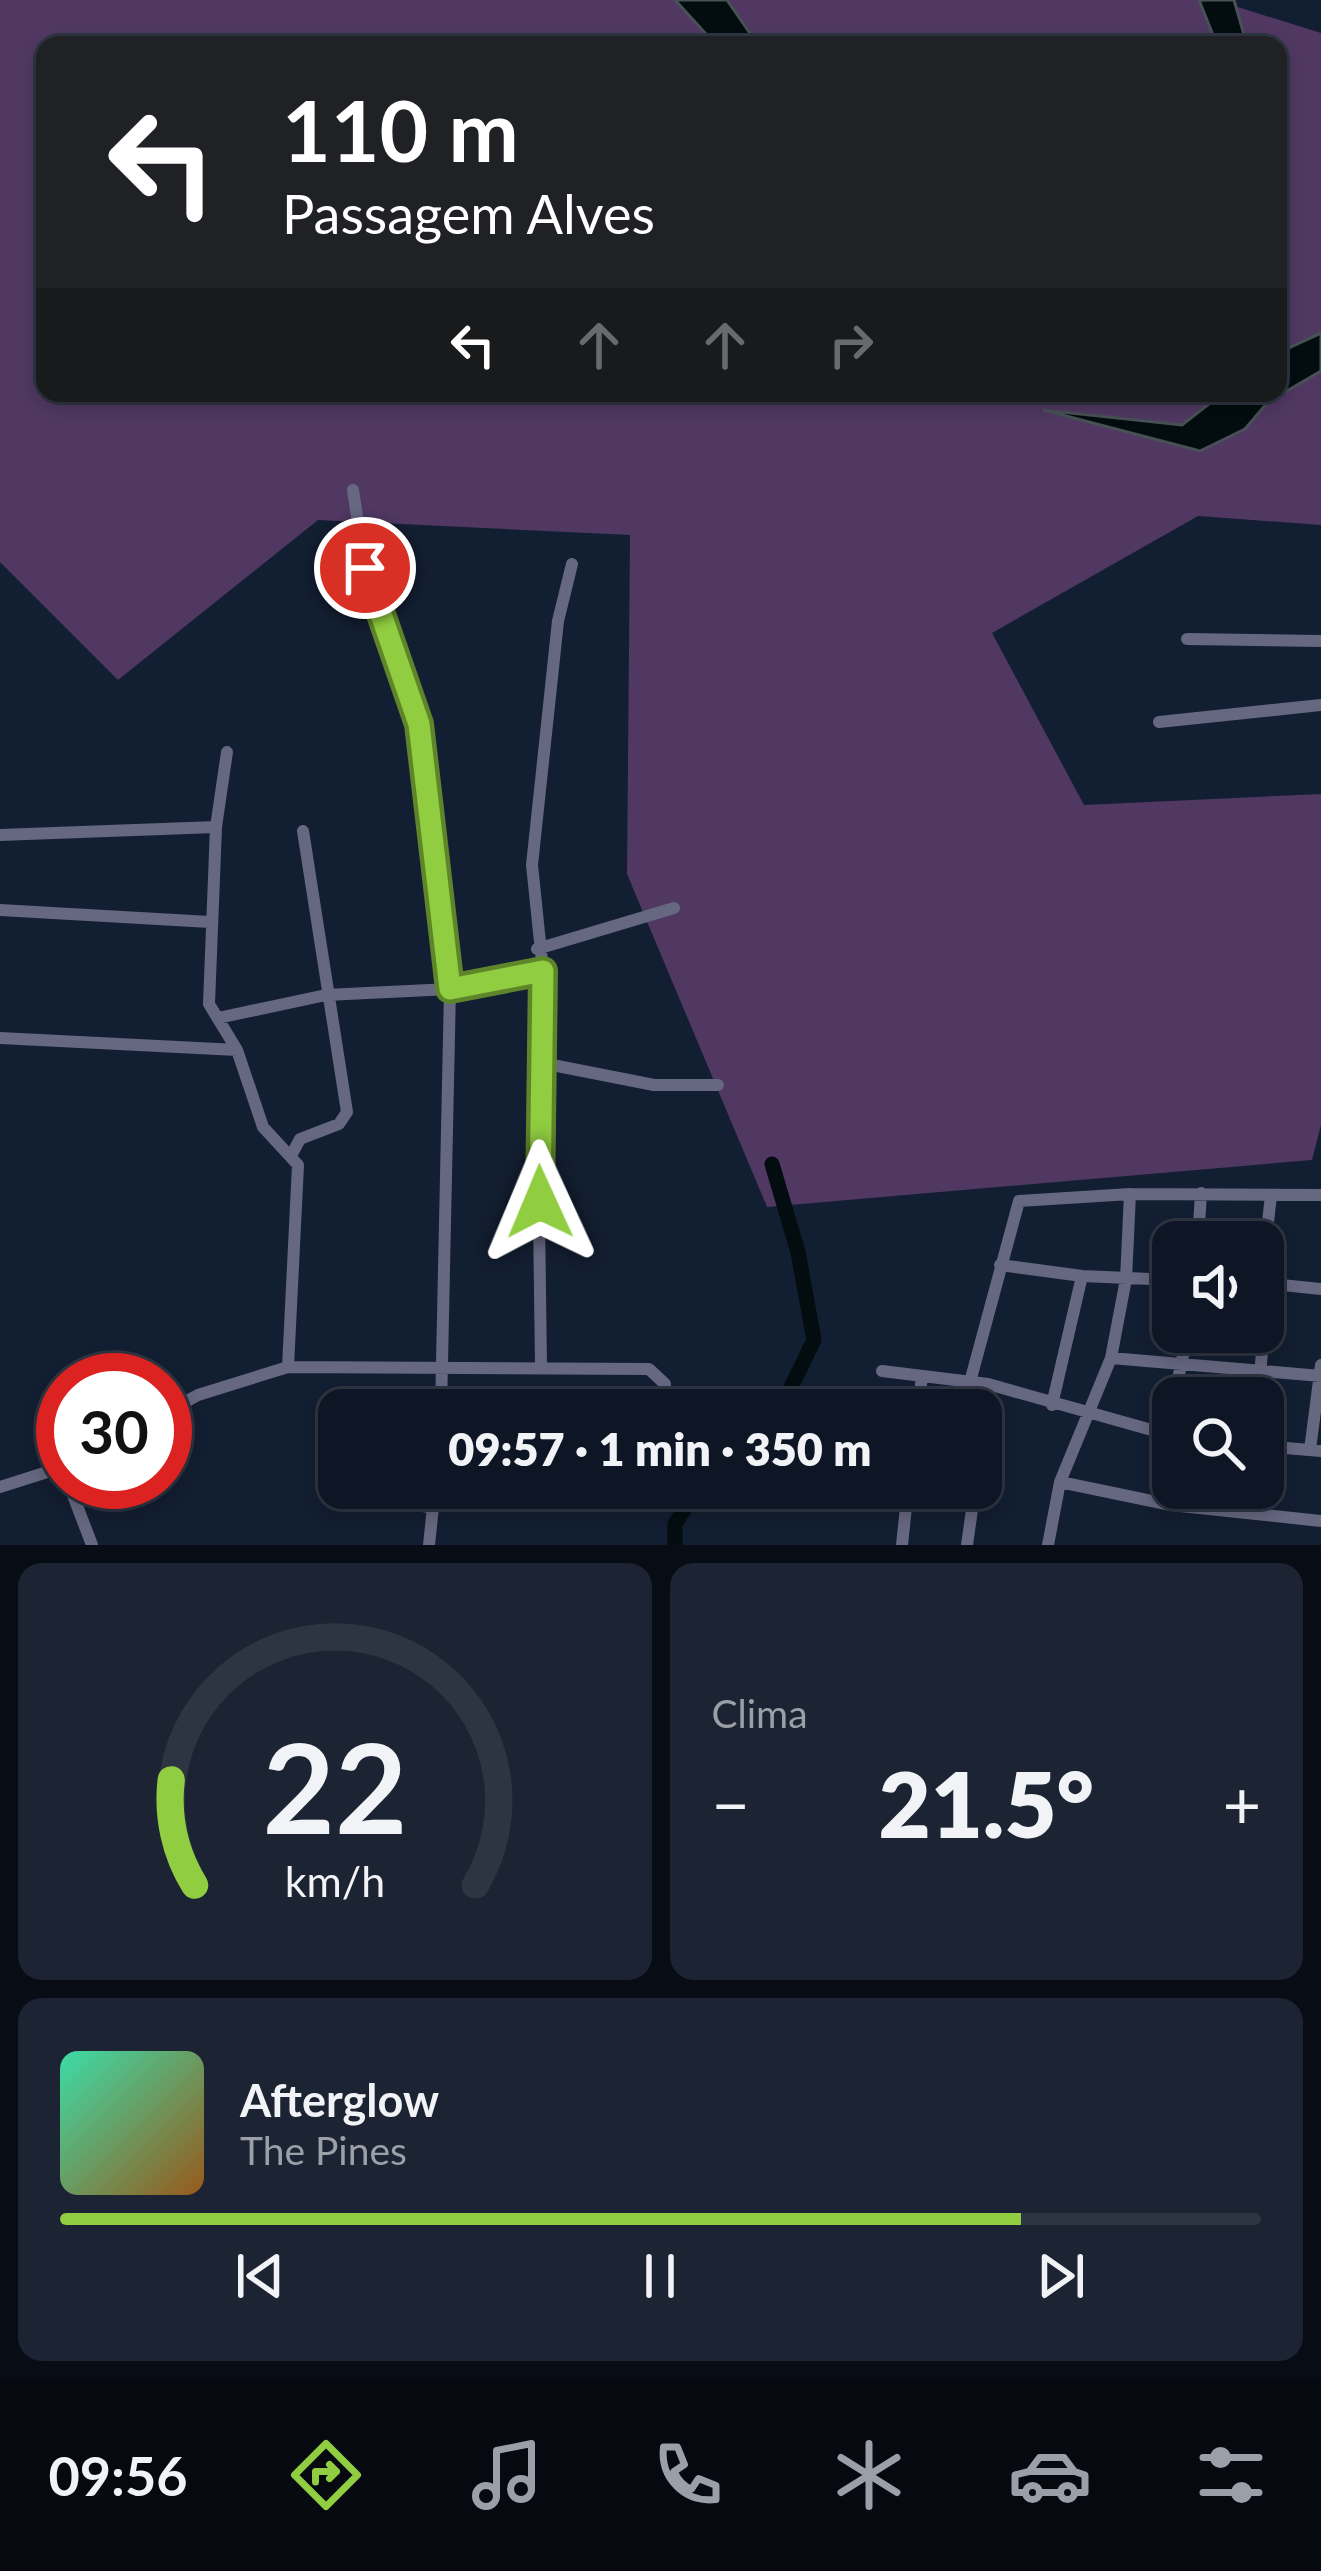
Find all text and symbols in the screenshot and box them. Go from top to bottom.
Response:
text: 110 m [282,79,519,180]
icon: left [84,84,240,240]
text: Passagem Alves [282,181,655,246]
icon: left [440,312,506,378]
icon: ahead [566,312,632,378]
icon: ahead [692,312,758,378]
icon: right [818,312,884,378]
pin [314,517,416,619]
icon: arrive [332,535,398,601]
position arrow [477,1139,603,1265]
map controls [1152,1221,1284,1509]
button: sound [1152,1221,1284,1353]
speed limit sign: 30 [36,1353,192,1509]
button: search [1152,1377,1284,1509]
text: 09:57 · 1 min · 350 m [448,1422,872,1476]
text: Clima [712,1690,808,1736]
text: 22 [262,1711,407,1861]
text: 21.5° [878,1749,1094,1857]
text: − [712,1764,750,1843]
text: + [1223,1764,1261,1843]
text: km/h [285,1854,385,1905]
text: Afterglow [240,2073,439,2127]
text: The Pines [240,2127,407,2173]
icon: previous [227,2243,293,2309]
icon: pause [627,2243,693,2309]
icon: next [1028,2243,1094,2309]
icon: directions [284,2433,368,2517]
icon: music [465,2433,549,2517]
icon: phone [646,2433,730,2517]
icon: climate [827,2433,911,2517]
icon: car [1008,2433,1092,2517]
icon: filters [1189,2433,1273,2517]
text: 09:56 [48,2443,188,2508]

